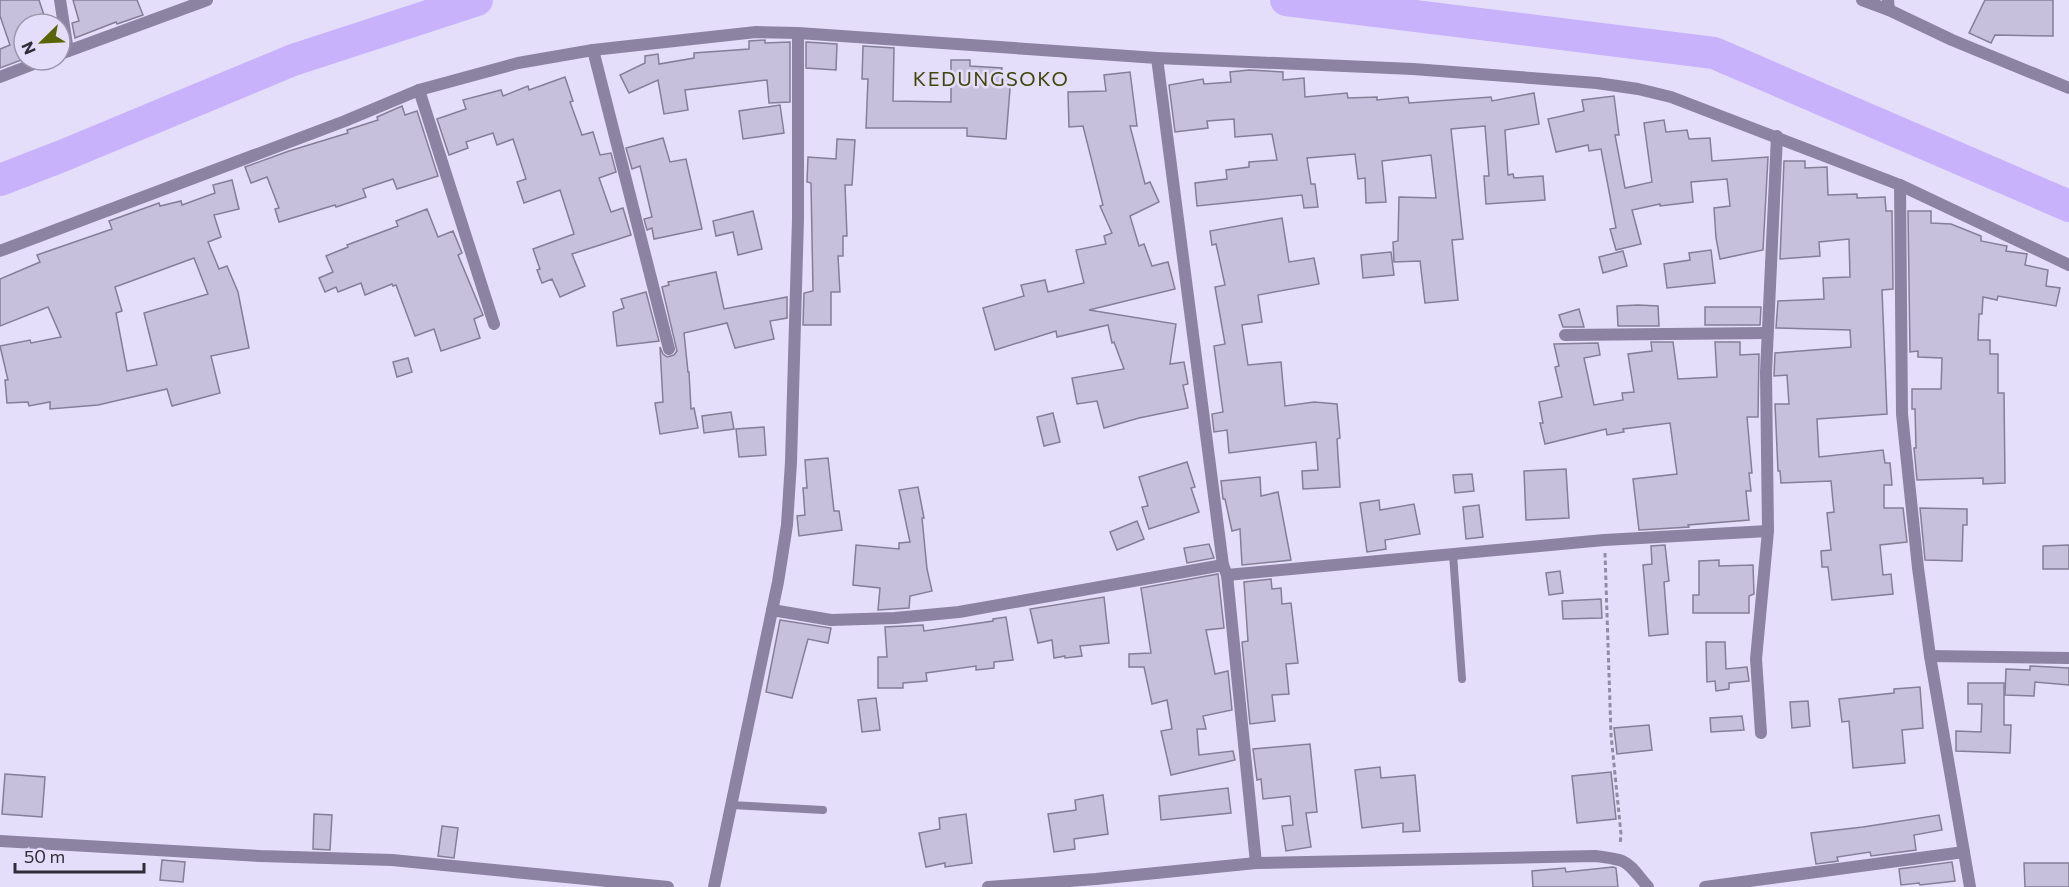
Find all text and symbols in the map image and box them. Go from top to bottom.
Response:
north arrow [12,12,72,72]
text: N [17,39,39,58]
district label: KEDUNGSOKO [913,66,1069,90]
scale bar [15,836,144,874]
text: 50 m [24,845,65,867]

